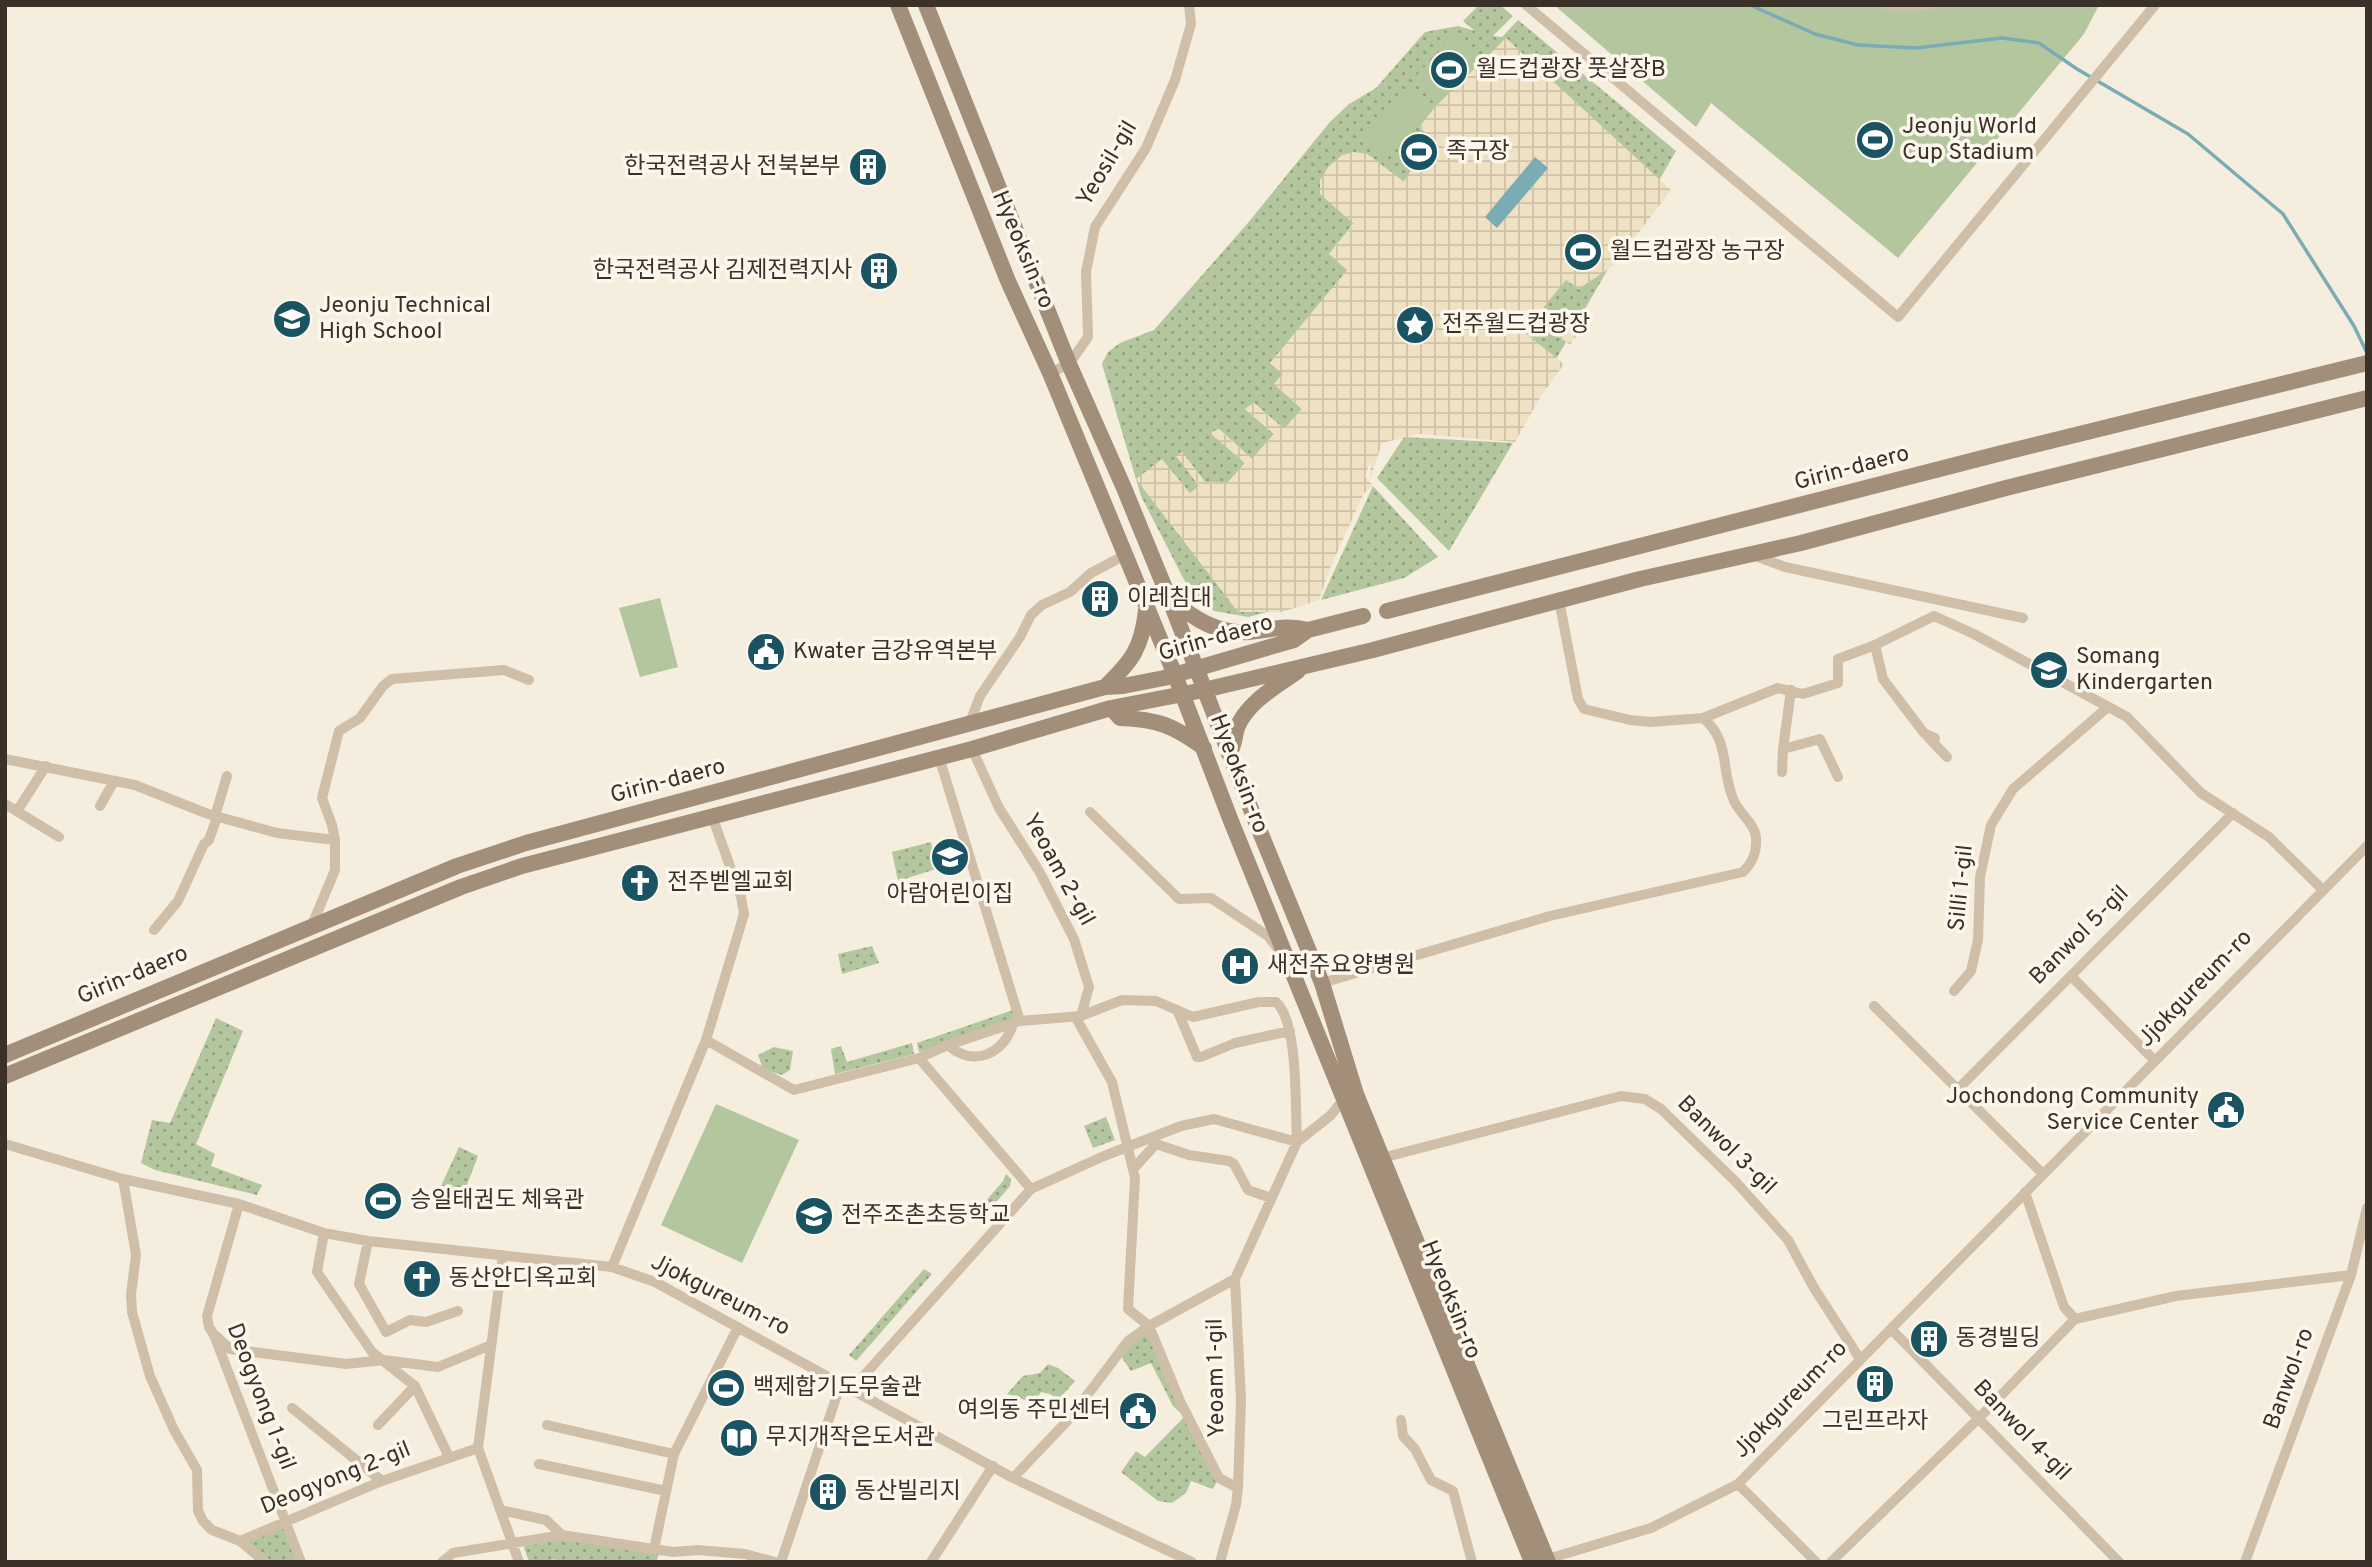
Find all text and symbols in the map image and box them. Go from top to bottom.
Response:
sports icon: 월드컵광장 풋살장B [1428,49,1470,91]
place label: 월드컵광장 풋살장B [1476,56,1666,85]
place label: Jeonju World Cup Stadium [1902,113,2037,168]
street label: Yeosil-gil [1071,116,1145,212]
sports icon: Jeonju World Cup Stadium [1854,119,1896,161]
sports icon: 족구장 [1398,131,1440,173]
place label: 족구장 [1446,138,1509,167]
building icon: 한국전력공사 전북본부 [847,146,889,188]
place label: 한국전력공사 전북본부 [624,153,841,182]
street label: Hyeoksin-ro [984,187,1060,313]
sports icon: 월드컵광장 농구장 [1562,231,1604,273]
place label: 월드컵광장 농구장 [1610,238,1785,267]
building icon: 한국전력공사 김제전력지사 [858,250,900,292]
place label: 한국전력공사 김제전력지사 [593,257,852,286]
place label: Jeonju Technical High School [319,292,491,347]
school or university icon: Jeonju Technical High School [271,298,313,340]
place icon: 전주월드컵광장 [1394,304,1436,346]
place label: 전주월드컵광장 [1442,311,1590,340]
street label: Girin-daero [1791,440,1913,498]
building icon: 이레침대 [1079,578,1121,620]
place label: 이레침대 [1127,585,1212,614]
street label: Girin-daero [1155,609,1277,669]
public building icon: Kwater 금강유역본부 [745,631,787,673]
place label: Kwater 금강유역본부 [793,638,998,667]
place label: Somang Kindergarten [2076,643,2213,698]
school or university icon: Somang Kindergarten [2028,649,2070,691]
street label: Hyeoksin-ro [1202,710,1274,838]
street label: Girin-daero [607,753,729,811]
street label: Yeoam 2-gil [1015,809,1101,931]
school or university icon: 아람어린이집 [929,836,971,878]
street label: Silli 1-gil [1943,843,1981,933]
church icon: 전주벧엘교회 [619,862,661,904]
place label: 전주벧엘교회 [667,869,794,898]
street label: Banwol 5-gil [2024,880,2136,992]
place label: 아람어린이집 [887,881,1013,910]
street label: Jjokgureum-ro [2133,924,2259,1054]
street label: Girin-daero [73,940,193,1012]
hospital icon: 새전주요양병원 [1219,945,1261,987]
place label: 새전주요양병원 [1267,952,1415,981]
place label: Jochondong Community Service Center [1946,1083,2199,1138]
public building icon: Jochondong Community Service Center [2205,1089,2247,1131]
street label: Banwol 3-gil [1670,1090,1782,1202]
sports icon: 승일태권도 체육관 [362,1180,404,1222]
place label: 승일태권도 체육관 [410,1187,585,1216]
school or university icon: 전주조촌초등학교 [793,1195,835,1237]
place label: 전주조촌초등학교 [841,1202,1010,1231]
street label: Hyeoksin-ro [1413,1236,1487,1364]
street label: Jjokgureum-ro [645,1248,795,1344]
church icon: 동산안디옥교회 [401,1258,443,1300]
place label: 동산안디옥교회 [449,1265,597,1294]
street label: Yeoam 1-gil [1201,1318,1233,1438]
building icon: 동경빌딩 [1908,1318,1950,1360]
street label: Deogyong 1-gil [219,1320,301,1474]
street label: Banwol-ro [2258,1324,2322,1434]
place label: 동경빌딩 [1956,1325,2041,1354]
street label: Jjokgureum-ro [1728,1335,1854,1465]
building icon: 그린프라자 [1854,1363,1896,1405]
sports icon: 백제합기도무술관 [705,1367,747,1409]
place label: 백제합기도무술관 [753,1374,922,1403]
street label: Banwol 4-gil [1966,1374,2076,1488]
public building icon: 여의동 주민센터 [1117,1390,1159,1432]
place label: 여의동 주민센터 [957,1397,1111,1426]
place label: 그린프라자 [1822,1408,1928,1437]
library icon: 무지개작은도서관 [718,1417,760,1459]
place label: 무지개작은도서관 [766,1424,935,1453]
street label: Deogyong 2-gil [257,1436,415,1522]
building icon: 동산빌리지 [807,1471,849,1513]
place label: 동산빌리지 [855,1478,961,1507]

